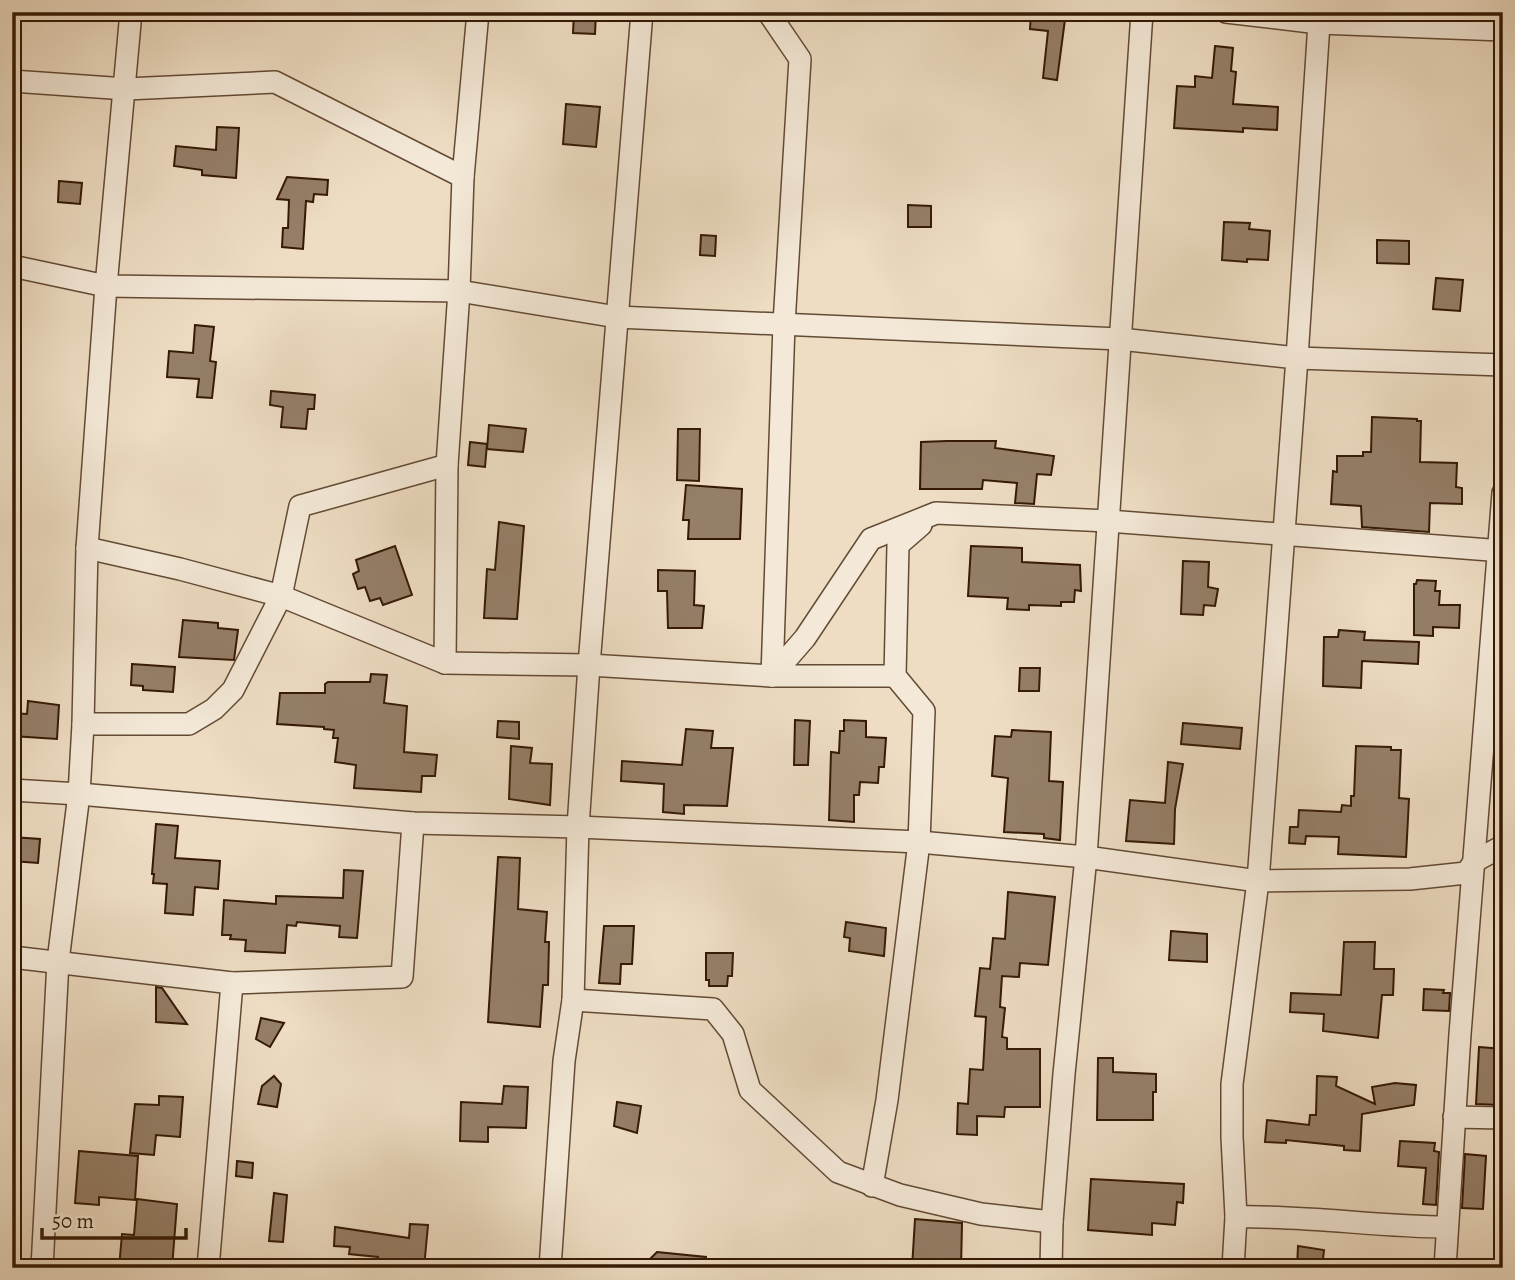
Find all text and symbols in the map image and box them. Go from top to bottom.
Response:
scale bar [42,1196,186,1240]
text: 50 m [52,1207,94,1235]

